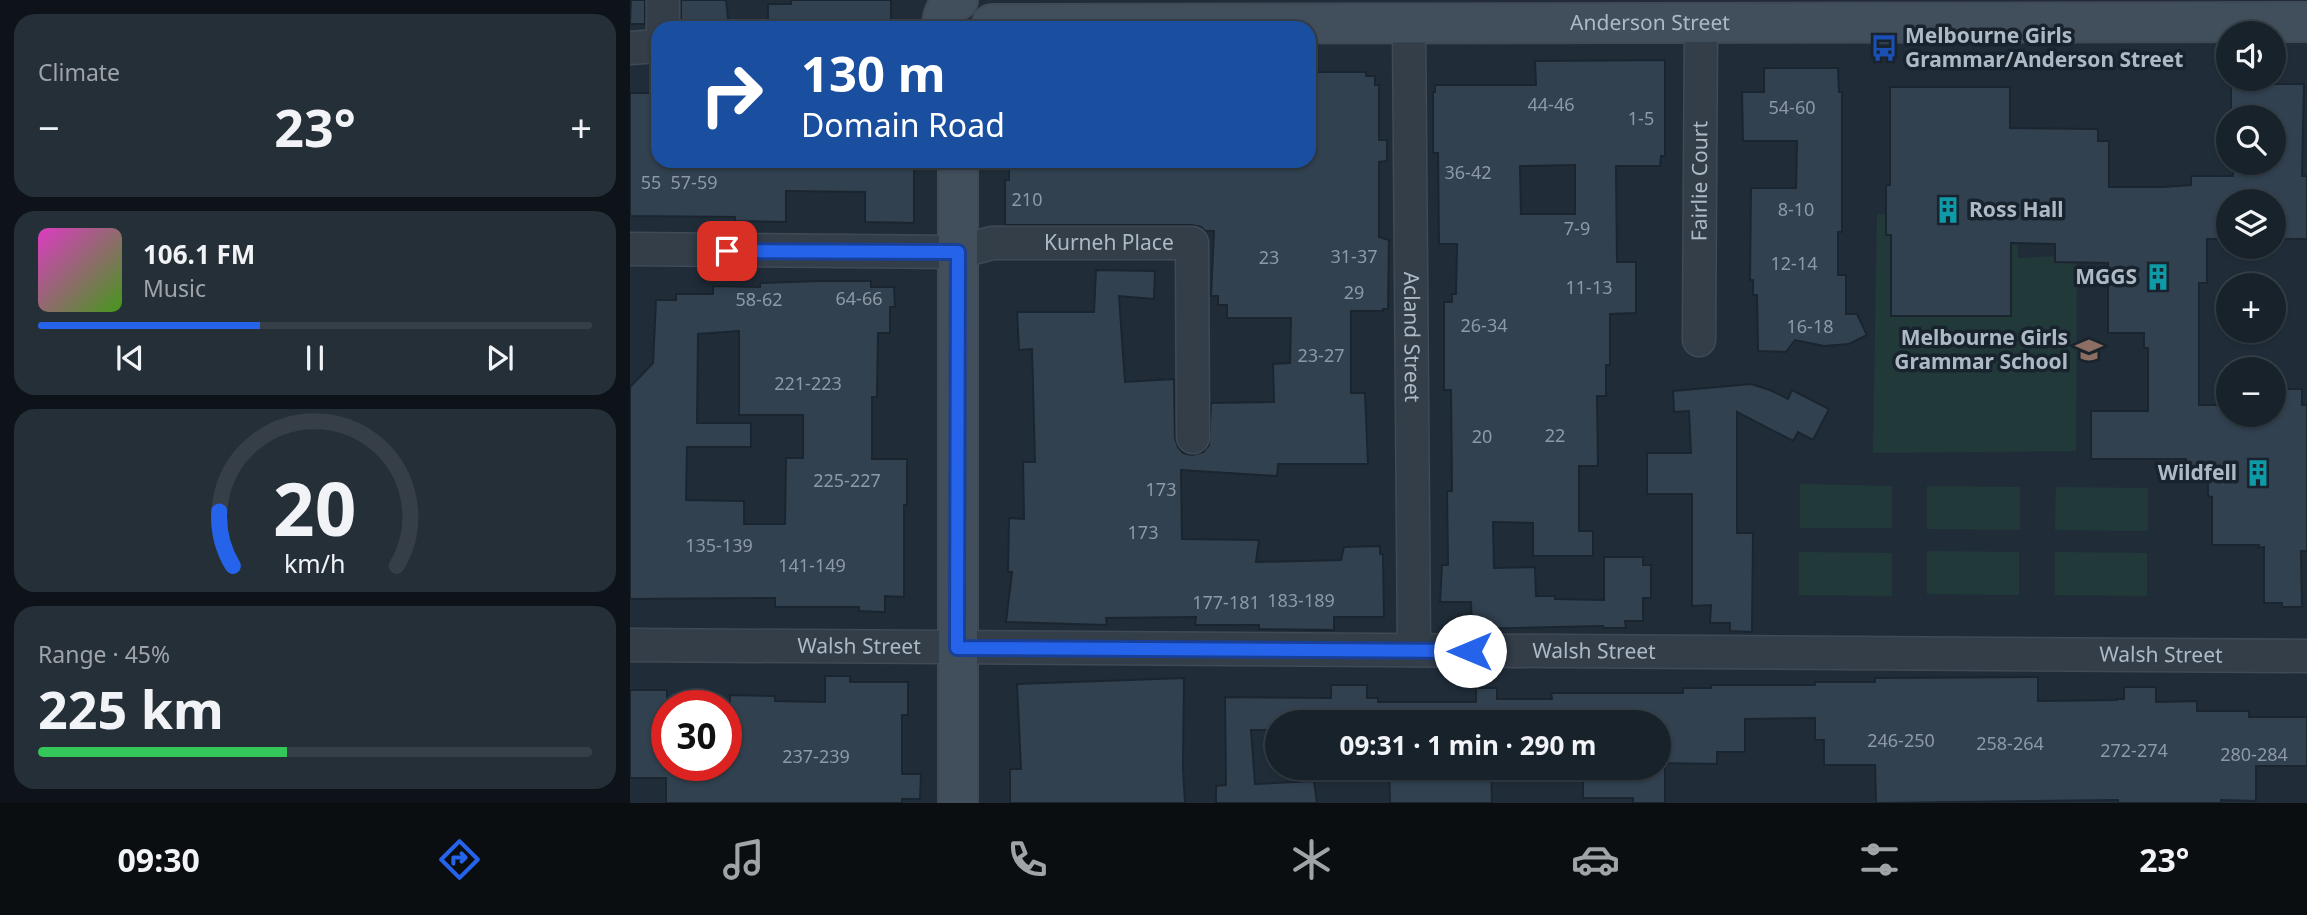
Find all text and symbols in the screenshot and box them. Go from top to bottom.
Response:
street label: Anderson Street [1570,8,1730,36]
place label: Melbourne Girls Grammar/Anderson Street [1905,21,2183,73]
map controls [2216,21,2286,427]
button: sound [2216,21,2286,91]
bus stop icon: Melbourne Girls Grammar/Anderson Street [1869,33,1899,63]
text: 130 m [801,40,946,106]
icon: right [686,49,777,140]
text: Climate [38,56,120,88]
text: 23° [274,91,356,162]
house number: 44-46 [1528,92,1574,116]
house number: 54-60 [1769,95,1815,119]
text: − [38,101,60,153]
text: + [570,101,592,153]
text: Domain Road [801,103,1005,146]
button: search [2216,105,2286,175]
house number: 1-5 [1628,106,1654,130]
street label: Fairlie Court [1685,120,1713,241]
house number: 36-42 [1445,160,1491,184]
house number: 55 [641,170,661,194]
house number: 57-59 [671,170,717,194]
house number: 210 [1012,187,1042,211]
button: layers [2216,189,2286,259]
building icon: Ross Hall [1933,195,1963,225]
place label: Ross Hall [1969,195,2064,223]
house number: 8-10 [1778,197,1814,221]
house number: 7-9 [1564,216,1590,240]
pin [697,221,757,281]
street label: Kurneh Place [1044,228,1174,256]
icon: arrive [708,232,746,270]
text: 106.1 FM [143,236,255,272]
house number: 31-37 [1331,244,1377,268]
house number: 23 [1259,245,1279,269]
house number: 12-14 [1771,251,1817,275]
place label: MGGS [2075,262,2137,290]
building icon: MGGS [2143,262,2173,292]
street label: Acland Street [1398,271,1427,403]
text: Music [143,272,206,304]
button: + [2216,273,2286,343]
house number: 11-13 [1566,275,1612,299]
house number: 29 [1344,280,1364,304]
house number: 64-66 [836,286,882,310]
house number: 58-62 [736,287,782,311]
house number: 26-34 [1461,313,1507,337]
house number: 16-18 [1787,314,1833,338]
place label: Melbourne Girls Grammar School [1894,323,2068,375]
school or university icon: Melbourne Girls Grammar School [2074,335,2104,365]
icon: previous [111,339,149,377]
icon: pause [296,339,334,377]
icon: next [481,339,519,377]
house number: 23-27 [1298,343,1344,367]
button: − [2216,357,2286,427]
house number: 221-223 [774,371,842,395]
house number: 22 [1545,423,1565,447]
house number: 20 [1472,424,1492,448]
place label: Wildfell [2158,458,2237,486]
building icon: Wildfell [2243,458,2273,488]
text: 20 [273,459,357,558]
house number: 225-227 [813,468,881,492]
house number: 173 [1146,477,1176,501]
house number: 173 [1128,520,1158,544]
house number: 135-139 [685,533,753,557]
text: km/h [284,546,346,580]
house number: 141-149 [778,553,846,577]
house number: 183-189 [1267,588,1335,612]
house number: 177-181 [1192,590,1260,614]
position arrow [1433,614,1507,688]
street label: Walsh Street [797,631,921,660]
street label: Walsh Street [1532,636,1656,665]
text: Range · 45% [38,638,170,670]
street label: Walsh Street [2099,640,2223,668]
text: 225 km [38,673,224,744]
speed limit sign: 30 [651,690,742,781]
text: 09:31 · 1 min · 290 m [1340,727,1596,763]
house number: 246-250 [1867,728,1935,752]
house number: 258-264 [1976,731,2044,755]
house number: 272-274 [2100,738,2168,762]
house number: 280-284 [2220,742,2288,766]
house number: 237-239 [782,744,850,768]
icon: directions [435,835,484,884]
icon: music [719,835,768,884]
icon: phone [1003,835,1052,884]
icon: climate [1287,835,1336,884]
icon: car [1571,835,1620,884]
icon: filters [1855,835,1904,884]
text: 09:30 [118,838,200,881]
text: 23° [2139,838,2189,881]

